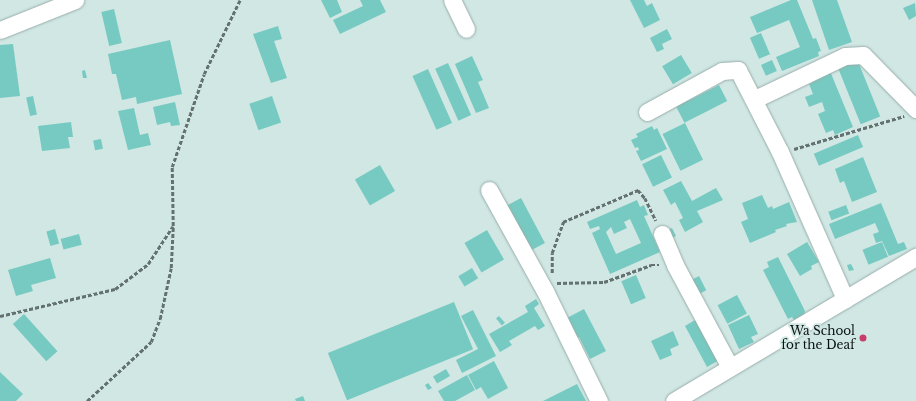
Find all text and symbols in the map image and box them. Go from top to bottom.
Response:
place label: Wa School for the Deaf [781,324,855,352]
marker: Wa School for the Deaf [858,333,868,343]

